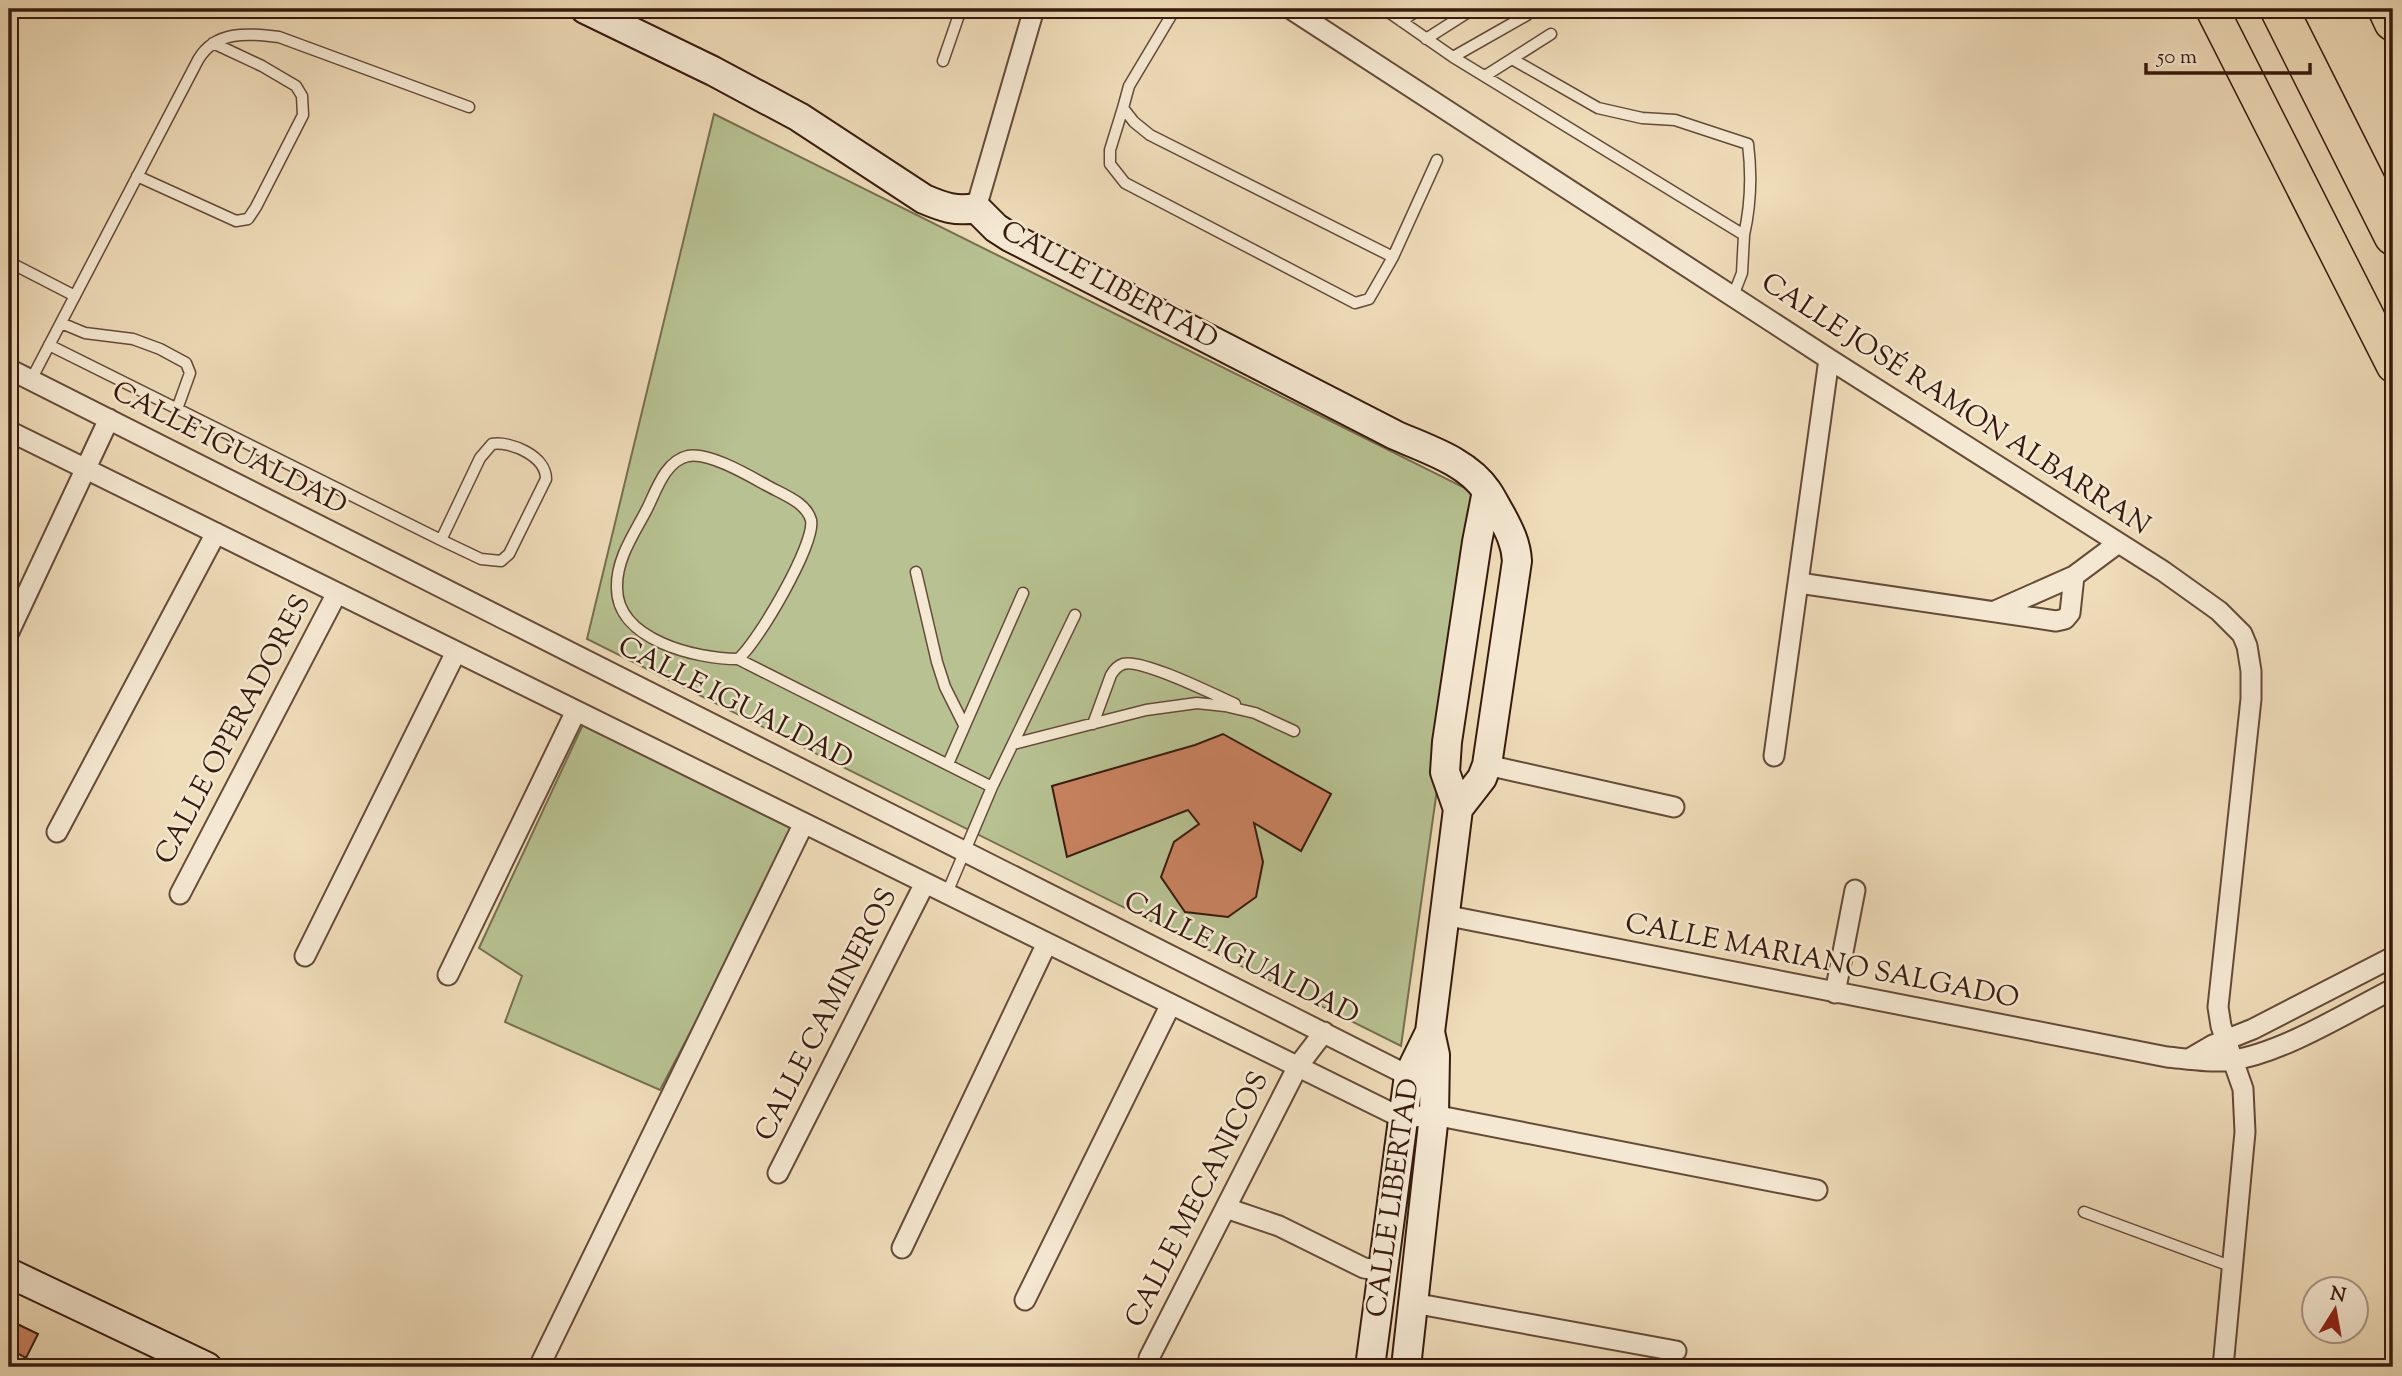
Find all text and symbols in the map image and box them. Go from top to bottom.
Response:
scale bar [2146,32,2311,76]
text: 50 m [2156,43,2197,73]
street label: CALLE LIBERTAD [993,212,1225,360]
street label: CALLE JOSÉ RAMON ALBARRAN [1753,264,2157,546]
street label: CALLE IGUALDAD [104,372,354,526]
street label: CALLE OPERADORES [146,588,322,872]
street label: CALLE IGUALDAD [610,627,860,781]
street label: CALLE CAMINEROS [746,882,908,1148]
street label: CALLE IGUALDAD [1116,882,1366,1036]
street label: CALLE MARIANO SALGADO [1622,904,2022,1020]
street label: CALLE MECANICOS [1116,1065,1280,1335]
street label: CALLE LIBERTAD [1357,1076,1431,1320]
north arrow [2300,1274,2370,1344]
text: N [2328,1281,2348,1310]

